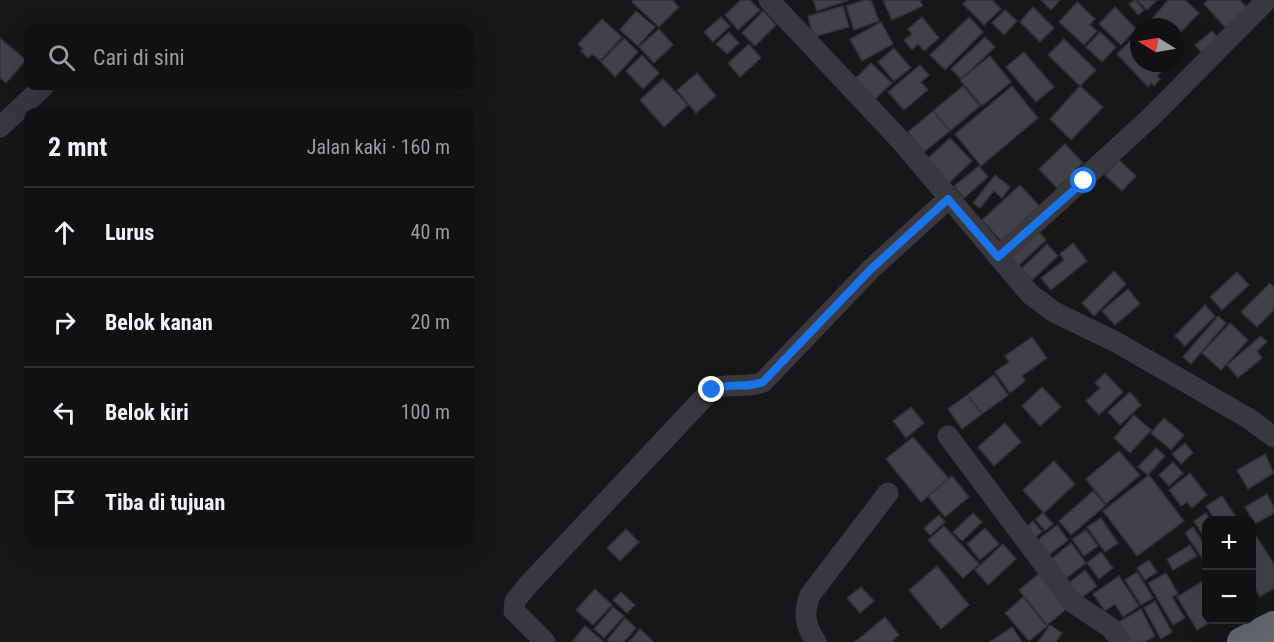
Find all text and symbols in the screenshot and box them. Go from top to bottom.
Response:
north arrow [1130,18,1184,72]
search box [24,24,474,90]
icon: search [45,41,78,74]
text: Cari di sini [93,45,185,70]
text: 2 mnt [48,132,107,162]
text: Jalan kaki · 160 m [307,135,450,159]
route start [1070,167,1096,193]
icon: ahead [48,216,81,249]
text: Lurus [105,220,154,245]
text: 40 m [411,220,450,244]
icon: right [48,306,81,339]
text: Belok kanan [105,310,213,335]
text: 20 m [411,310,450,334]
route end [698,376,724,402]
icon: left [48,396,81,429]
text: Belok kiri [105,400,189,425]
text: 100 m [401,400,450,424]
icon: arrive [48,486,81,519]
text: Tiba di tujuan [105,490,225,515]
map controls [1202,516,1256,624]
button: + [1202,516,1256,570]
button: − [1202,570,1256,624]

